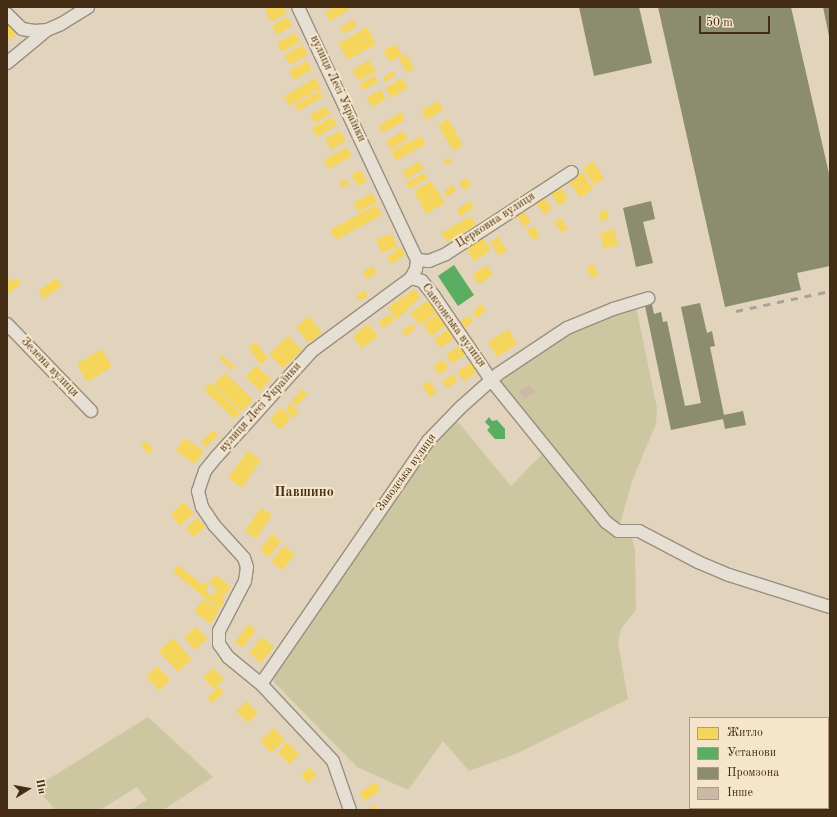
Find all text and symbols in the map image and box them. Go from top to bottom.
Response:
scale bar [701,8,772,34]
text: 50 m [706,17,733,29]
street label: вулиця Лесі Українки [306,34,368,144]
street label: Церковна вулиця [454,190,538,252]
street label: Саксонська вулиця [418,281,488,371]
street label: Зелена вулиця [17,335,81,401]
street label: вулиця Лесі Українки [217,360,305,456]
street label: Заводська вулиця [374,431,440,515]
district label: Павшино [274,484,334,500]
legend [689,717,829,809]
text: Житло [727,727,763,739]
text: Установи [727,747,776,759]
text: Промзона [727,767,779,779]
north arrow [8,769,48,809]
text: Пн [33,778,47,795]
text: Інше [727,787,753,799]

